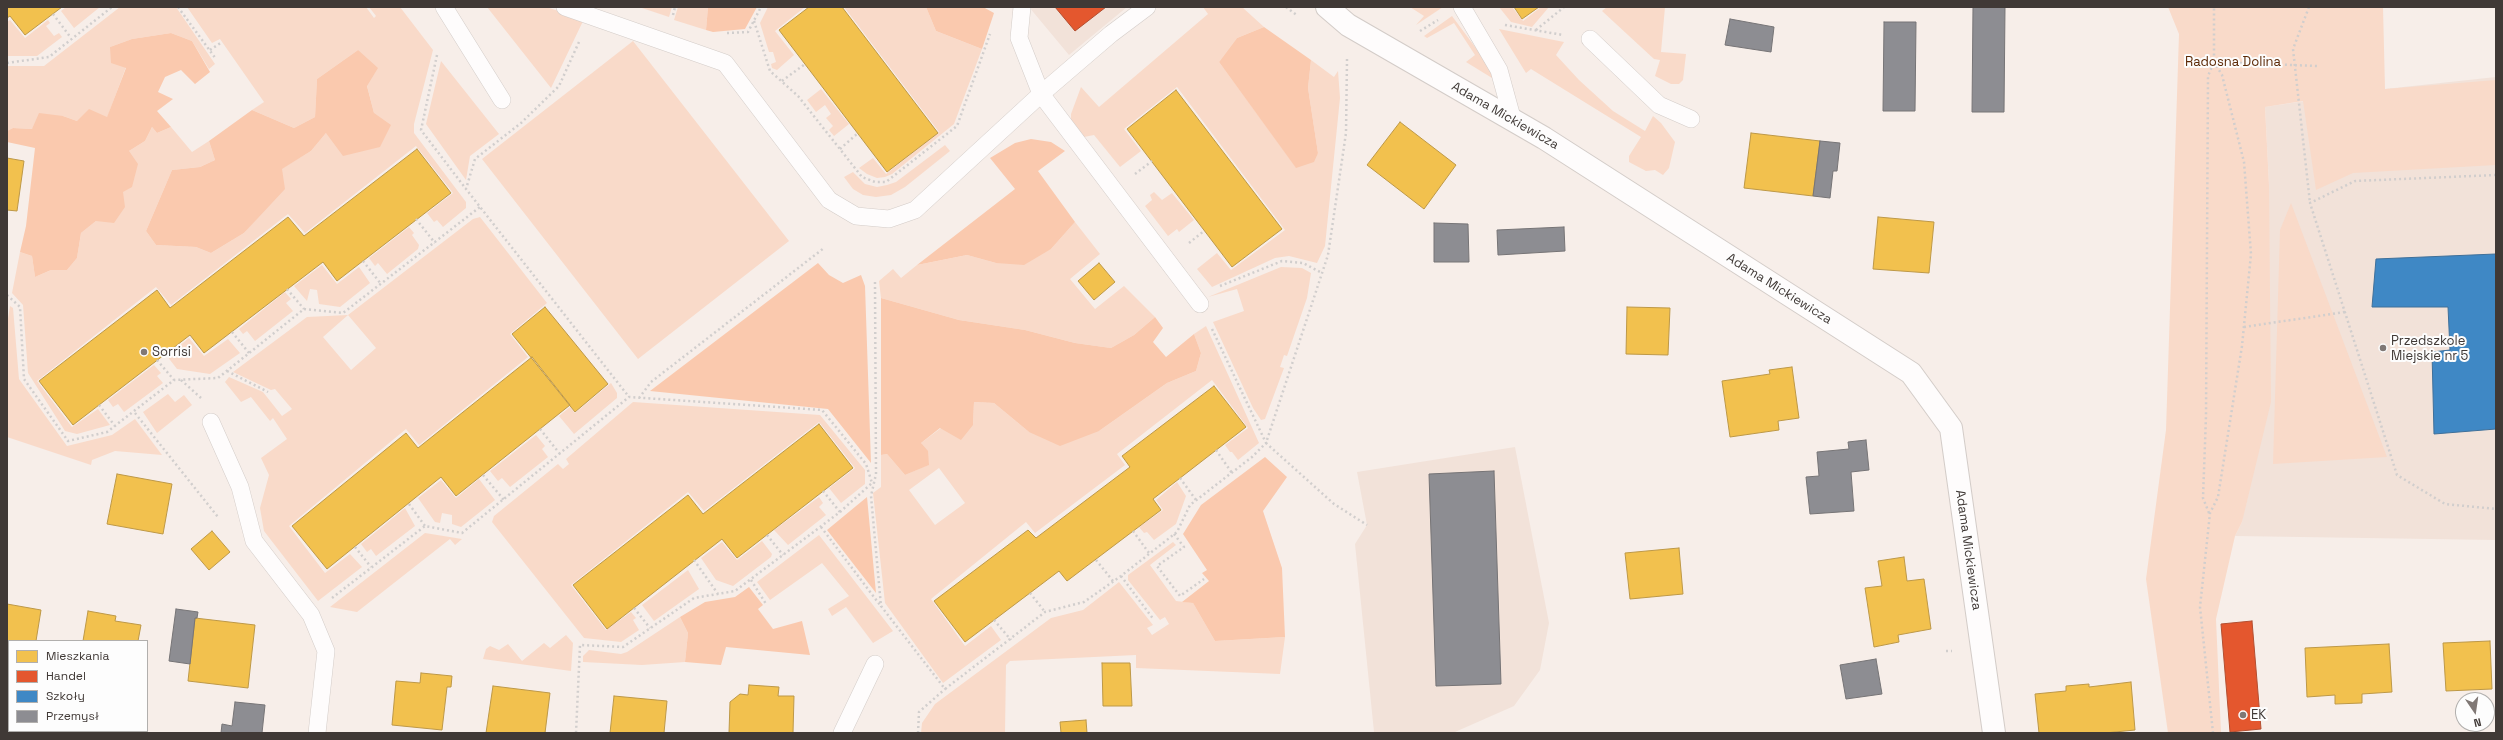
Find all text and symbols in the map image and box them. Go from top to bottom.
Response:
park label: Radosna Dolina [2185,54,2281,70]
street label: Adama Mickiewicza [1449,79,1561,153]
street label: Adama Mickiewicza [1723,250,1835,328]
place label: Przedszkole Miejskie nr 5 [2391,333,2468,364]
marker: Przedszkole Miejskie nr 5 [2378,343,2388,353]
place label: Sorrisi [152,344,191,360]
marker: Sorrisi [139,347,149,357]
street label: Adama Mickiewicza [1952,489,1984,611]
legend [8,640,148,732]
text: Mieszkania [46,648,109,664]
text: Handel [46,668,86,684]
text: Szkoły [46,688,85,704]
north arrow [2455,692,2495,732]
place label: EK [2251,707,2266,723]
text: Przemysł [46,708,99,724]
marker: EK [2238,710,2248,720]
text: N [2472,715,2483,730]

